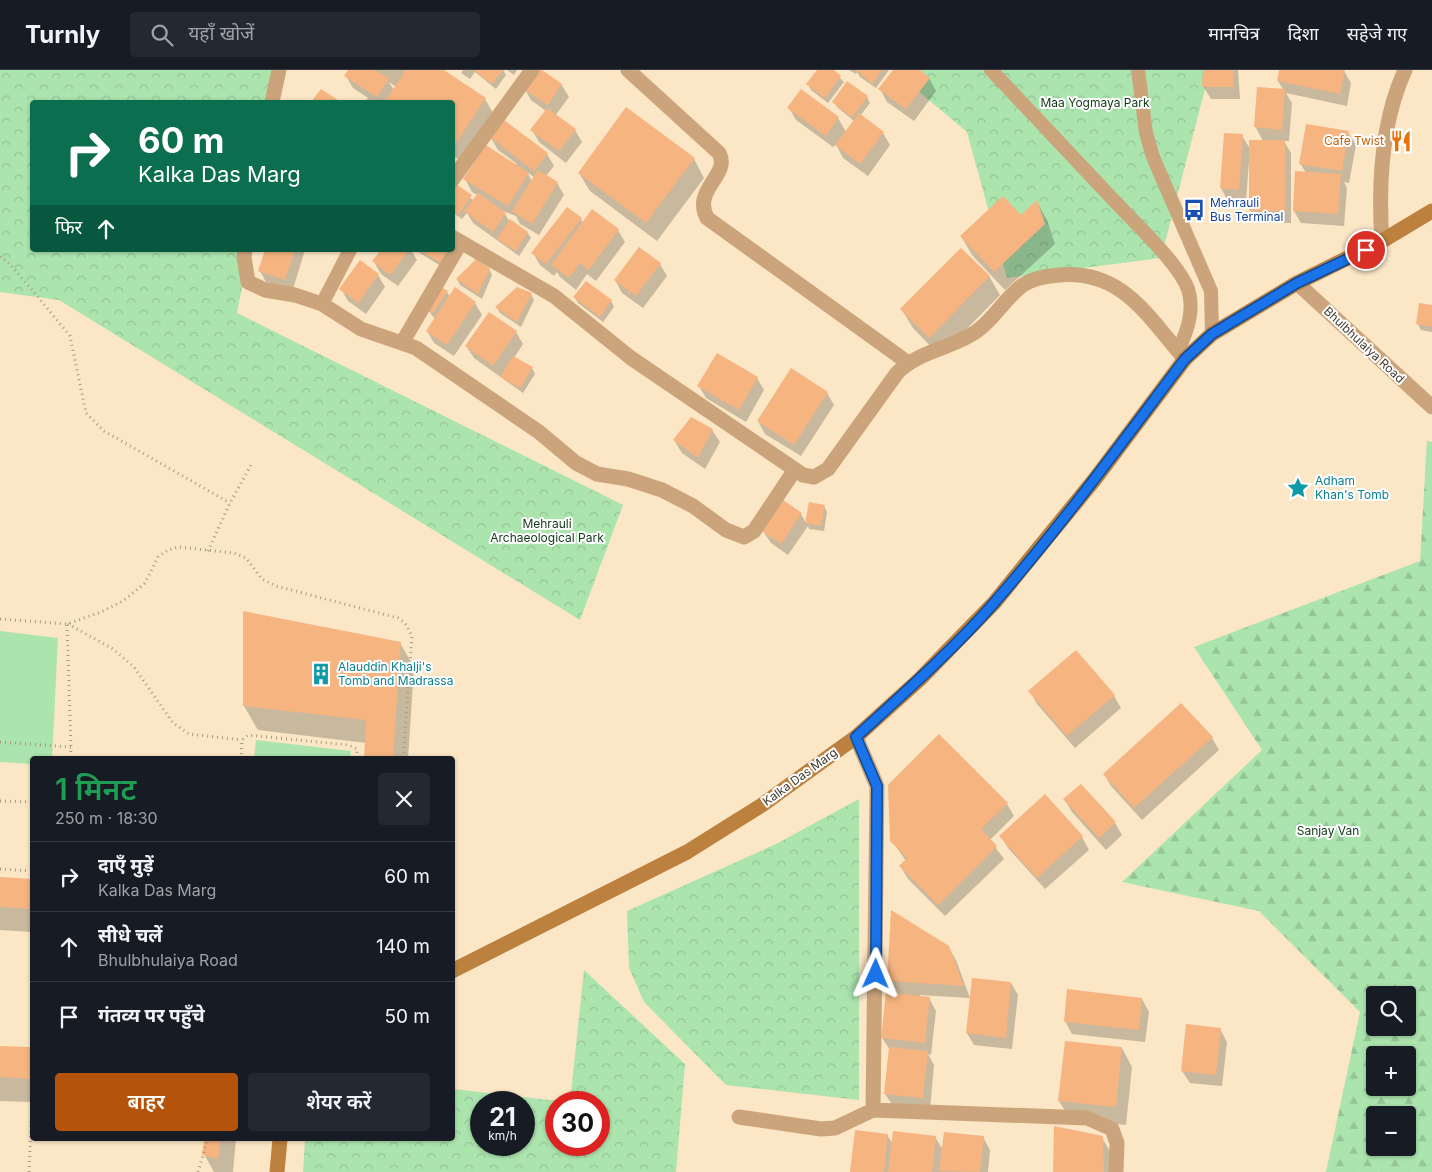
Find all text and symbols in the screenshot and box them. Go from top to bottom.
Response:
search box [130,12,480,57]
text: Turnly [25,20,100,49]
icon: search [148,21,176,49]
text: यहाँ खोजें [188,22,254,45]
text: मानचित्र [1208,23,1260,44]
text: दिशा [1288,23,1319,44]
text: सहेजे गए [1347,23,1407,44]
park label: Maa Yogmaya Park [1040,95,1150,110]
text: 60 m [138,119,225,161]
icon: right [55,120,120,185]
restaurant icon: Cafe Twist [1388,128,1414,154]
place label: Cafe Twist [1324,133,1384,148]
text: Kalka Das Marg [138,161,301,187]
place label: Mehrauli Bus Terminal [1210,195,1283,224]
bus stop icon: Mehrauli Bus Terminal [1181,197,1207,223]
icon: ahead [92,215,120,243]
text: फिर [55,216,82,239]
pin [1345,229,1387,271]
icon: arrive [1352,236,1380,264]
street label: Bhulbhulaiya Road [1321,303,1408,386]
place label: Adham Khan's Tomb [1315,473,1389,502]
place icon: Adham Khan's Tomb [1285,475,1311,501]
park label: Mehrauli Archaeological Park [490,516,604,545]
place label: Alauddin Khalji's Tomb and Madrassa [338,659,453,688]
building icon: Alauddin Khalji's Tomb and Madrassa [308,661,334,687]
street label: Kalka Das Marg [759,744,840,809]
text: 1 मिनट [55,771,136,807]
button: close [378,773,430,825]
text: 250 m · 18:30 [55,808,158,828]
park label: Sanjay Van [1297,823,1359,838]
text: दाएँ मुड़ें [98,854,154,877]
icon: right [55,863,83,891]
text: 60 m [384,865,430,888]
text: Kalka Das Marg [98,880,216,900]
text: सीधे चलें [98,924,162,947]
icon: ahead [55,933,83,961]
text: 140 m [376,935,430,958]
position arrow [849,947,901,999]
text: Bhulbhulaiya Road [98,950,238,970]
map controls [1366,986,1416,1156]
button: search [1366,986,1416,1036]
icon: arrive [55,1003,83,1031]
text: गंतव्य पर पहुँचे [98,1004,205,1027]
text: 50 m [384,1005,430,1028]
button: + [1366,1046,1416,1096]
button: बाहर [55,1073,238,1131]
button: शेयर करें [248,1073,430,1131]
speed limit sign: 30 [545,1091,610,1156]
text: 21 [489,1102,516,1132]
button: − [1366,1106,1416,1156]
text: km/h [488,1128,517,1143]

